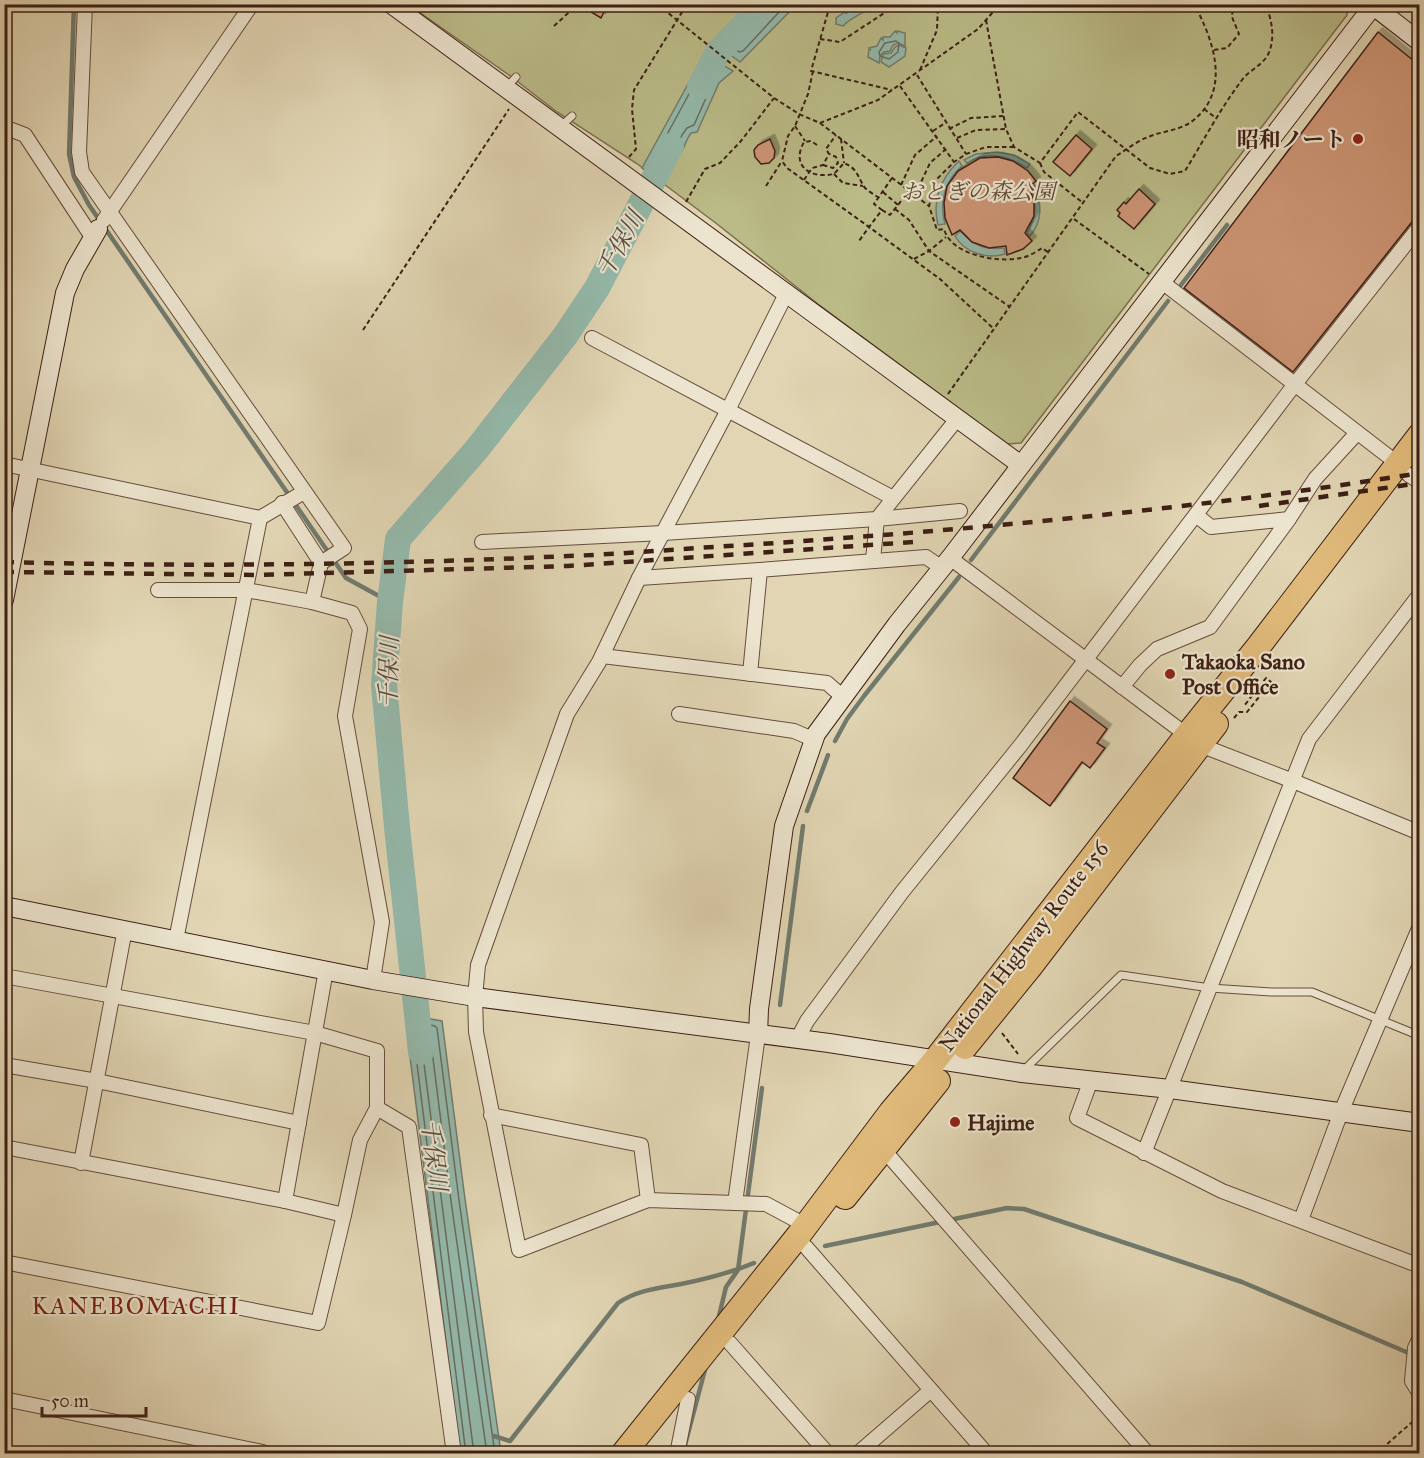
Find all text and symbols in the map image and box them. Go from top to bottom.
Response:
place label: 昭和ノート [1237,126,1346,153]
marker: 昭和ノート [1351,132,1365,146]
park label: おとぎの森公園 [901,178,1058,205]
water label: 千保川 [589,203,652,283]
water label: 千保川 [373,633,405,708]
place label: Takaoka Sano Post Office [1181,648,1305,700]
marker: Takaoka Sano Post Office [1163,667,1177,681]
street label: National Highway Route 156 [933,835,1115,1057]
place label: Hajime [967,1109,1034,1136]
marker: Hajime [948,1115,962,1129]
water label: 千保川 [415,1117,454,1196]
district label: KANEBOMACHI [32,1291,240,1321]
scale bar [42,1380,146,1418]
text: 50 m [51,1390,89,1412]

